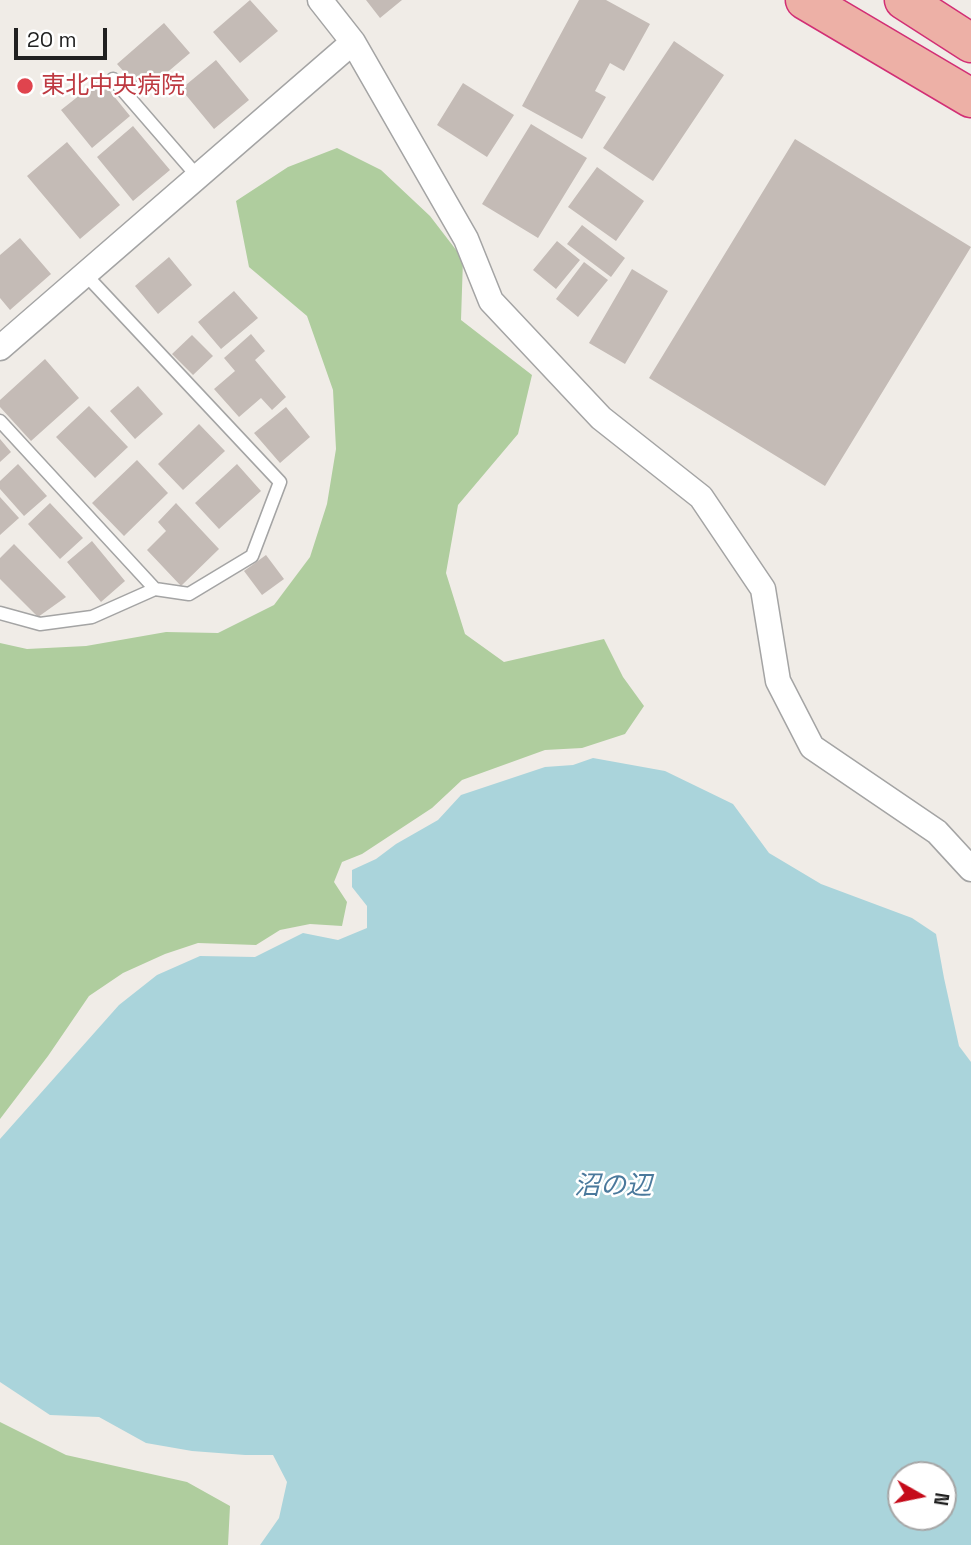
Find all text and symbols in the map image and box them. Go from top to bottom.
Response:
scale bar [18,14,110,58]
text: 20 m [27,26,77,53]
place label: 東北中央病院 [41,72,185,100]
marker: 東北中央病院 [15,76,35,96]
water label: 沼の辺 [574,1171,652,1203]
north arrow [887,1461,957,1531]
text: N [928,1491,955,1507]

